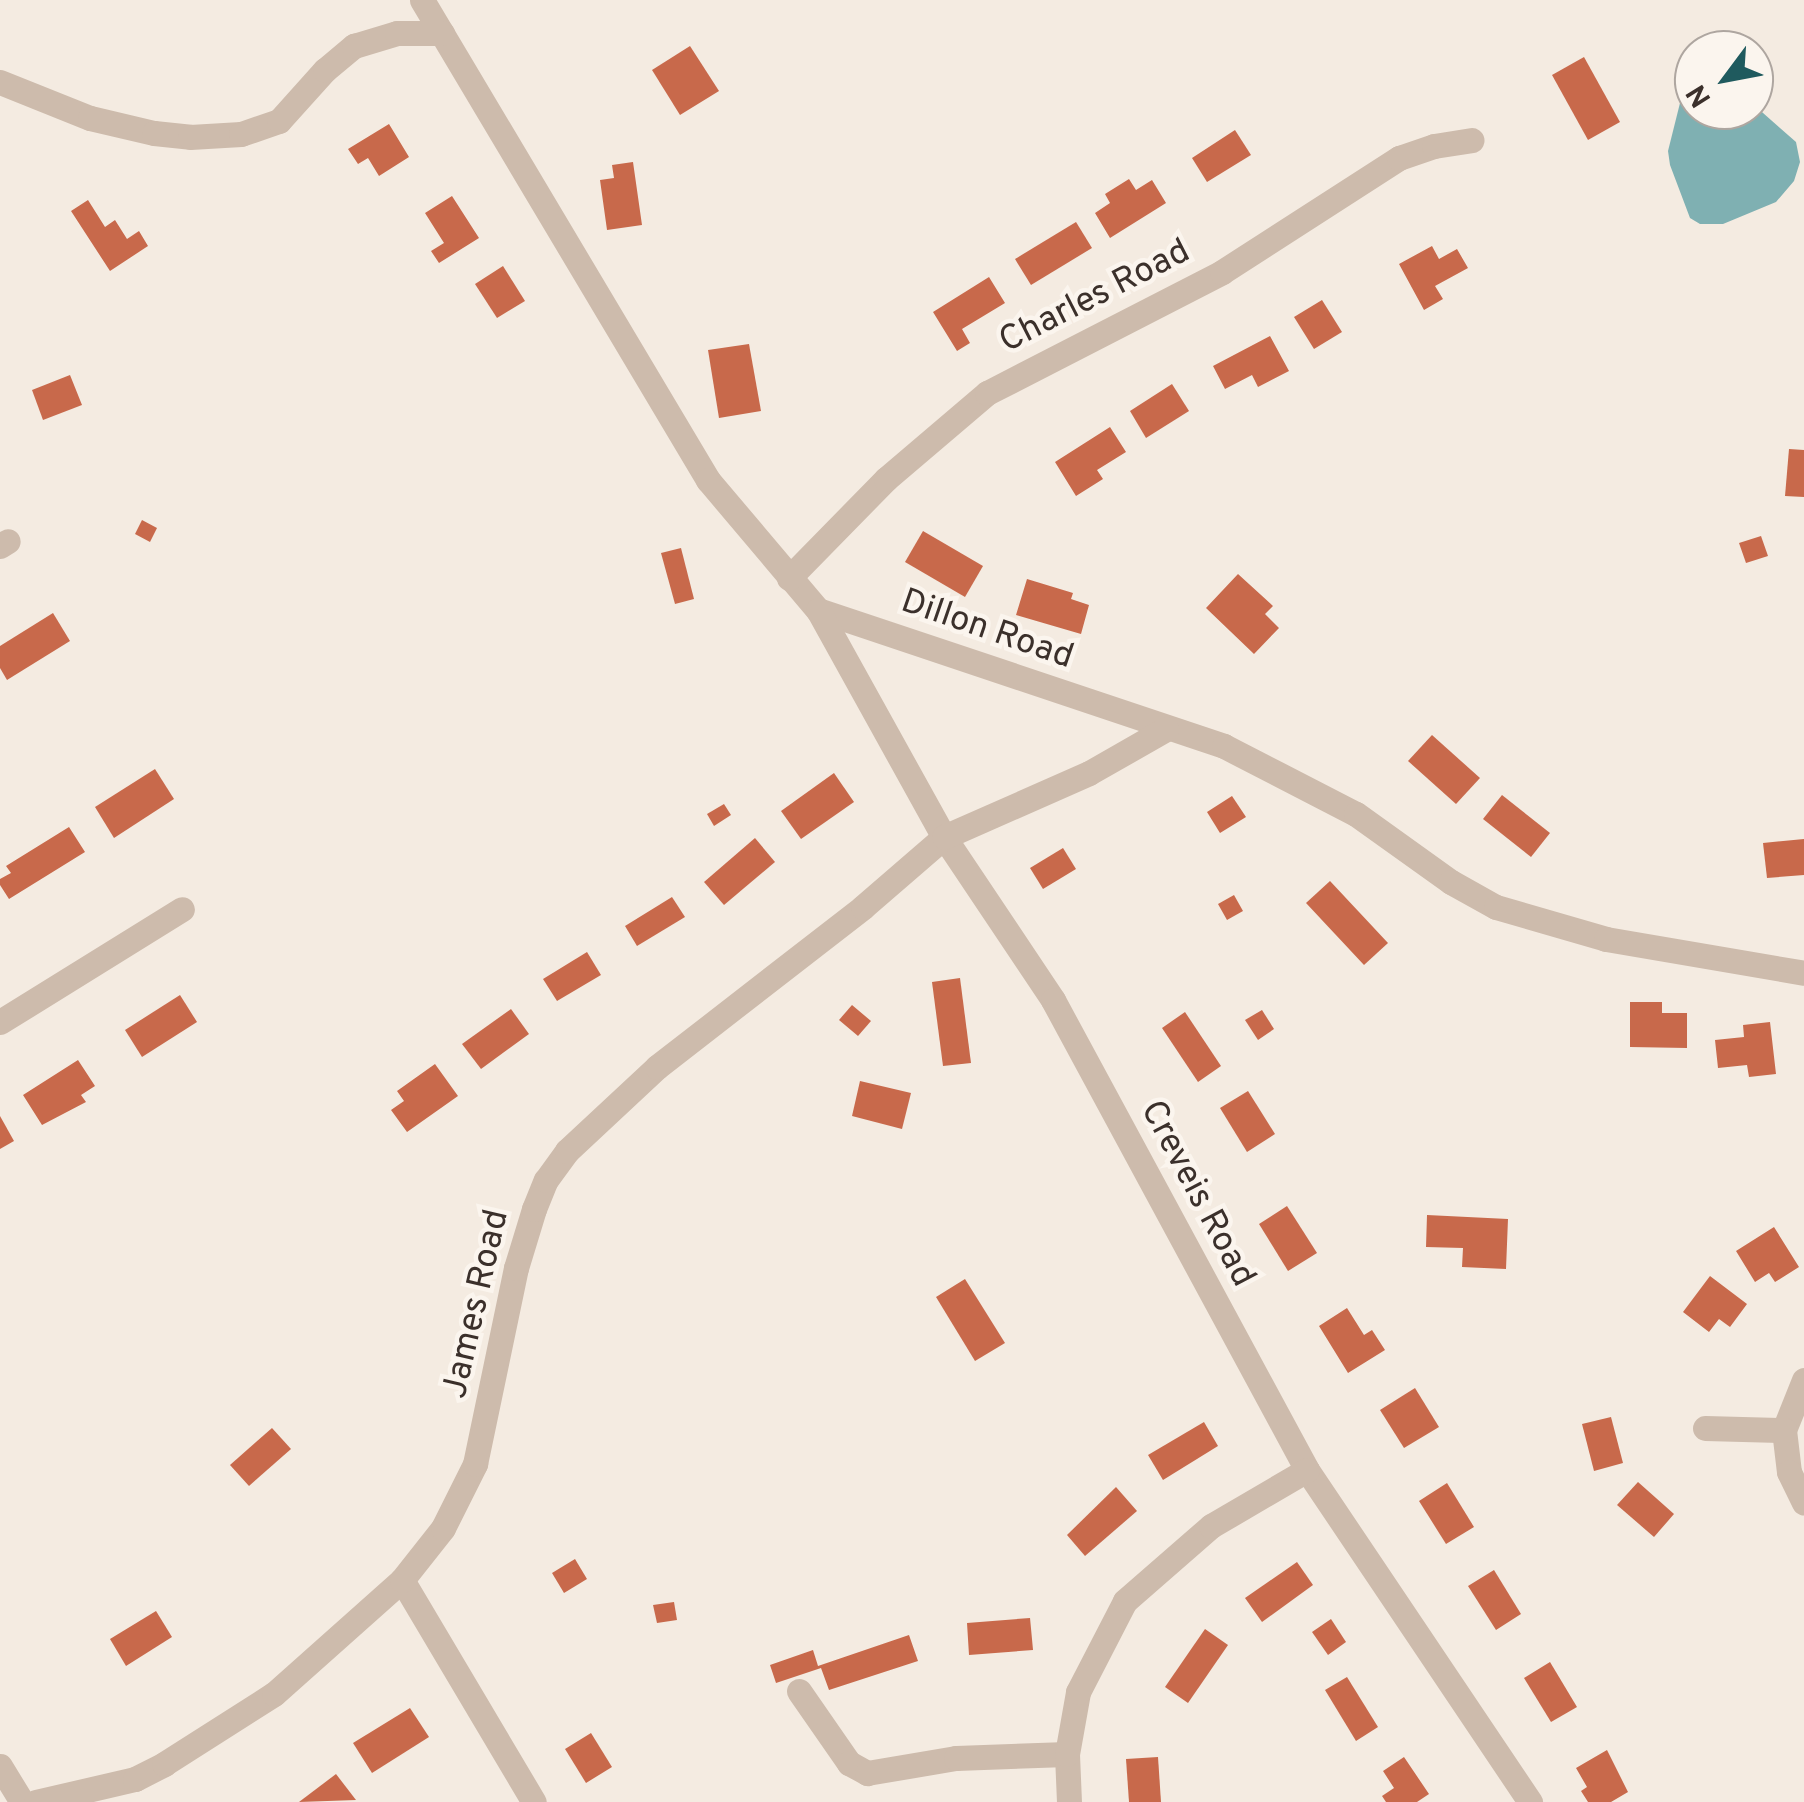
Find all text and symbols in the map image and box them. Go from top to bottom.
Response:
north arrow [1674,30,1774,130]
text: N [1680,77,1721,113]
street label: Charles Road [993,231,1197,363]
street label: Dillon Road [895,581,1079,679]
street label: Creveis Road [1130,1094,1264,1294]
street label: James Road [435,1206,519,1402]

